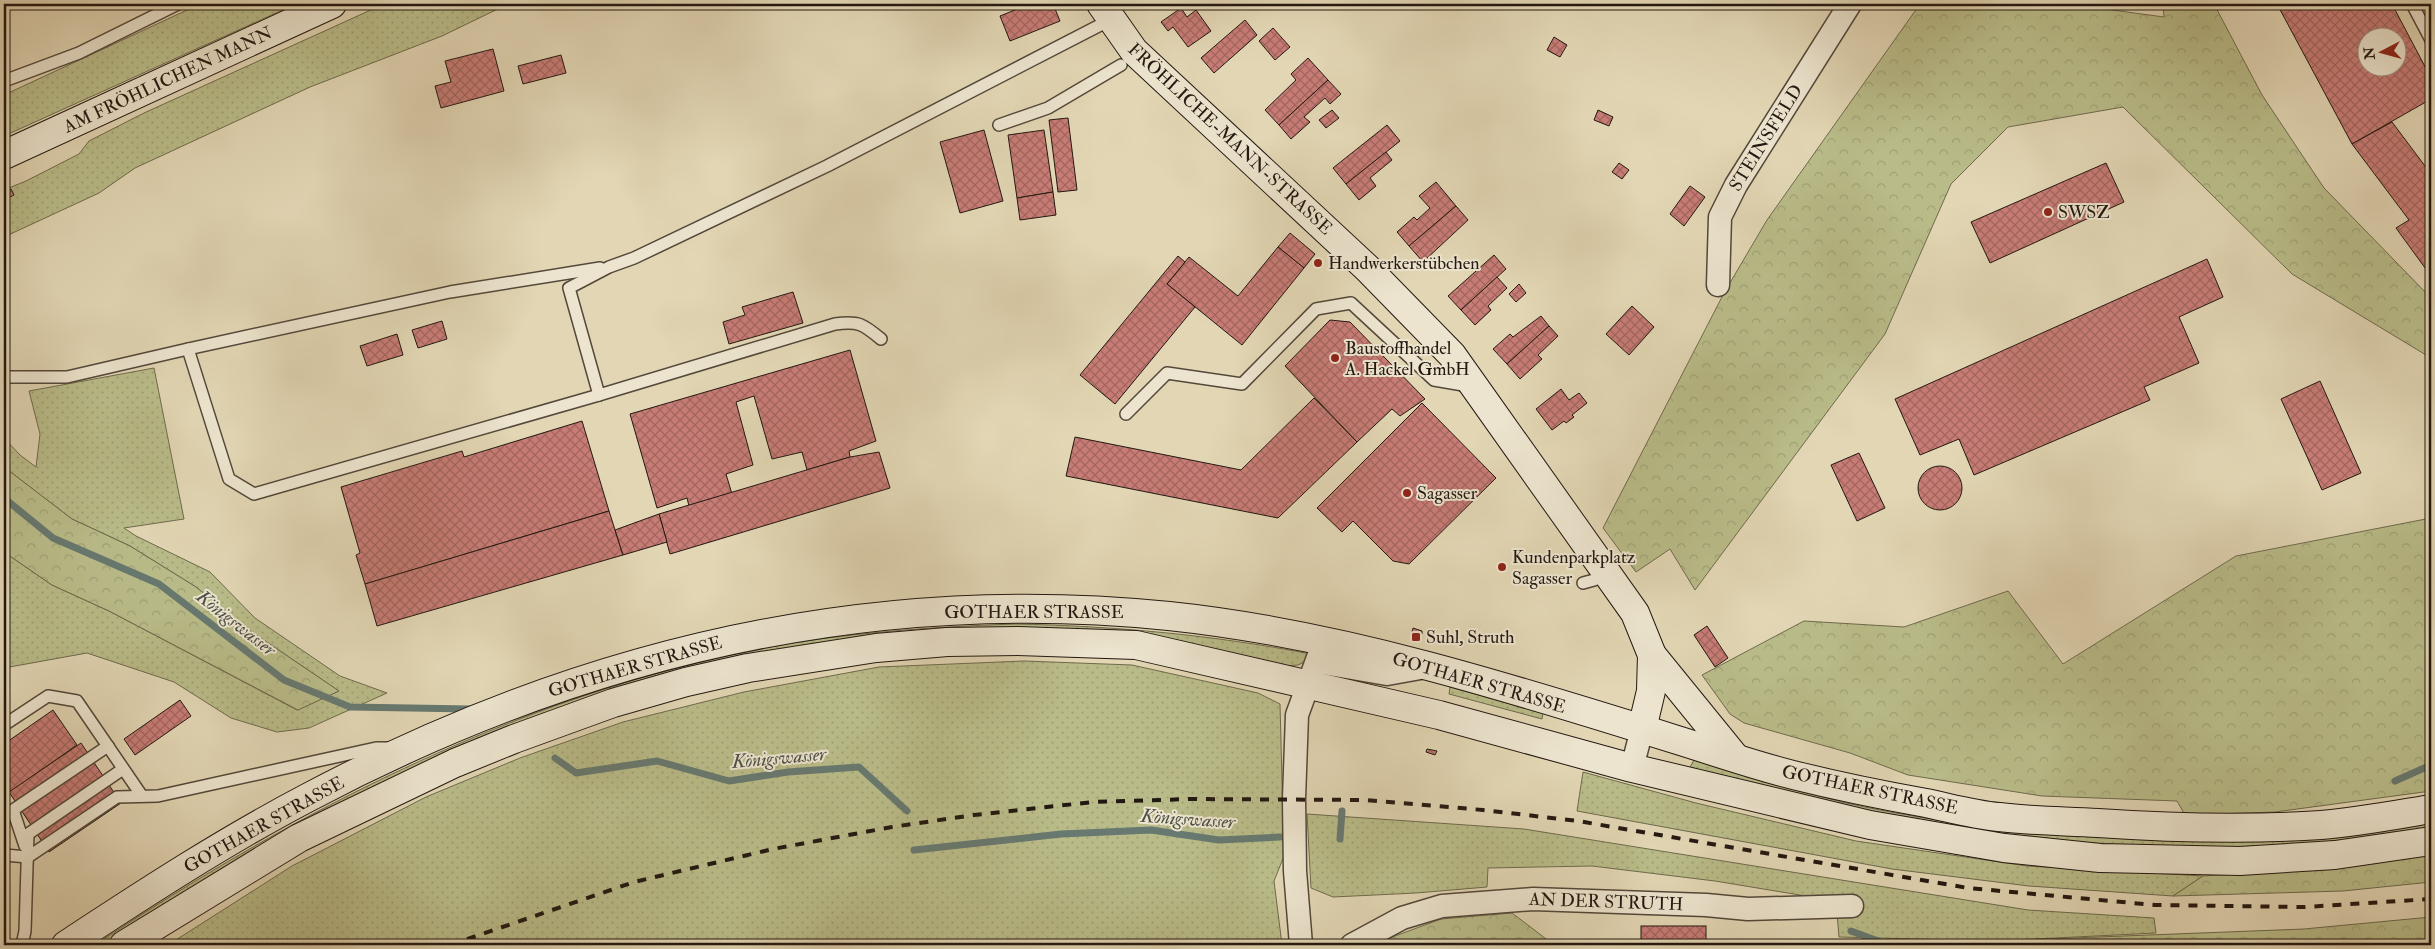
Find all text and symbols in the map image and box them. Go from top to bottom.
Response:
street label: AM FRÖHLICHEN MANN [59,21,276,139]
north arrow [2358,28,2408,78]
street label: FRÖHLICHE-MANN-STRASSE [1123,38,1337,240]
text: N [2360,46,2379,61]
street label: STEINSFELD [1724,80,1808,196]
place label: SWSZ [2058,201,2110,224]
marker: SWSZ [2042,206,2054,218]
place label: Handwerkerstübchen [1328,252,1479,275]
marker: Handwerkerstübchen [1312,257,1324,269]
place label: Baustoffhandel A. Hackel GmbH [1344,337,1470,381]
marker: Baustoffhandel A. Hackel GmbH [1329,352,1341,364]
place label: Sagasser [1417,482,1478,505]
marker: Sagasser [1401,487,1413,499]
place label: Kundenparkplatz Sagasser [1512,546,1636,590]
marker: Kundenparkplatz Sagasser [1496,561,1508,573]
water label: Königswasser [191,584,281,662]
street label: GOTHAER STRASSE [944,601,1124,624]
place label: Suhl, Struth [1426,626,1515,649]
street label: GOTHAER STRASSE [545,631,725,703]
marker: Suhl, Struth [1410,631,1422,643]
street label: GOTHAER STRASSE [1389,647,1569,719]
water label: Königswasser [730,742,828,774]
street label: GOTHAER STRASSE [1780,760,1960,820]
street label: GOTHAER STRASSE [180,771,348,879]
water label: Königswasser [1139,804,1237,834]
street label: AN DER STRUTH [1527,888,1684,916]

